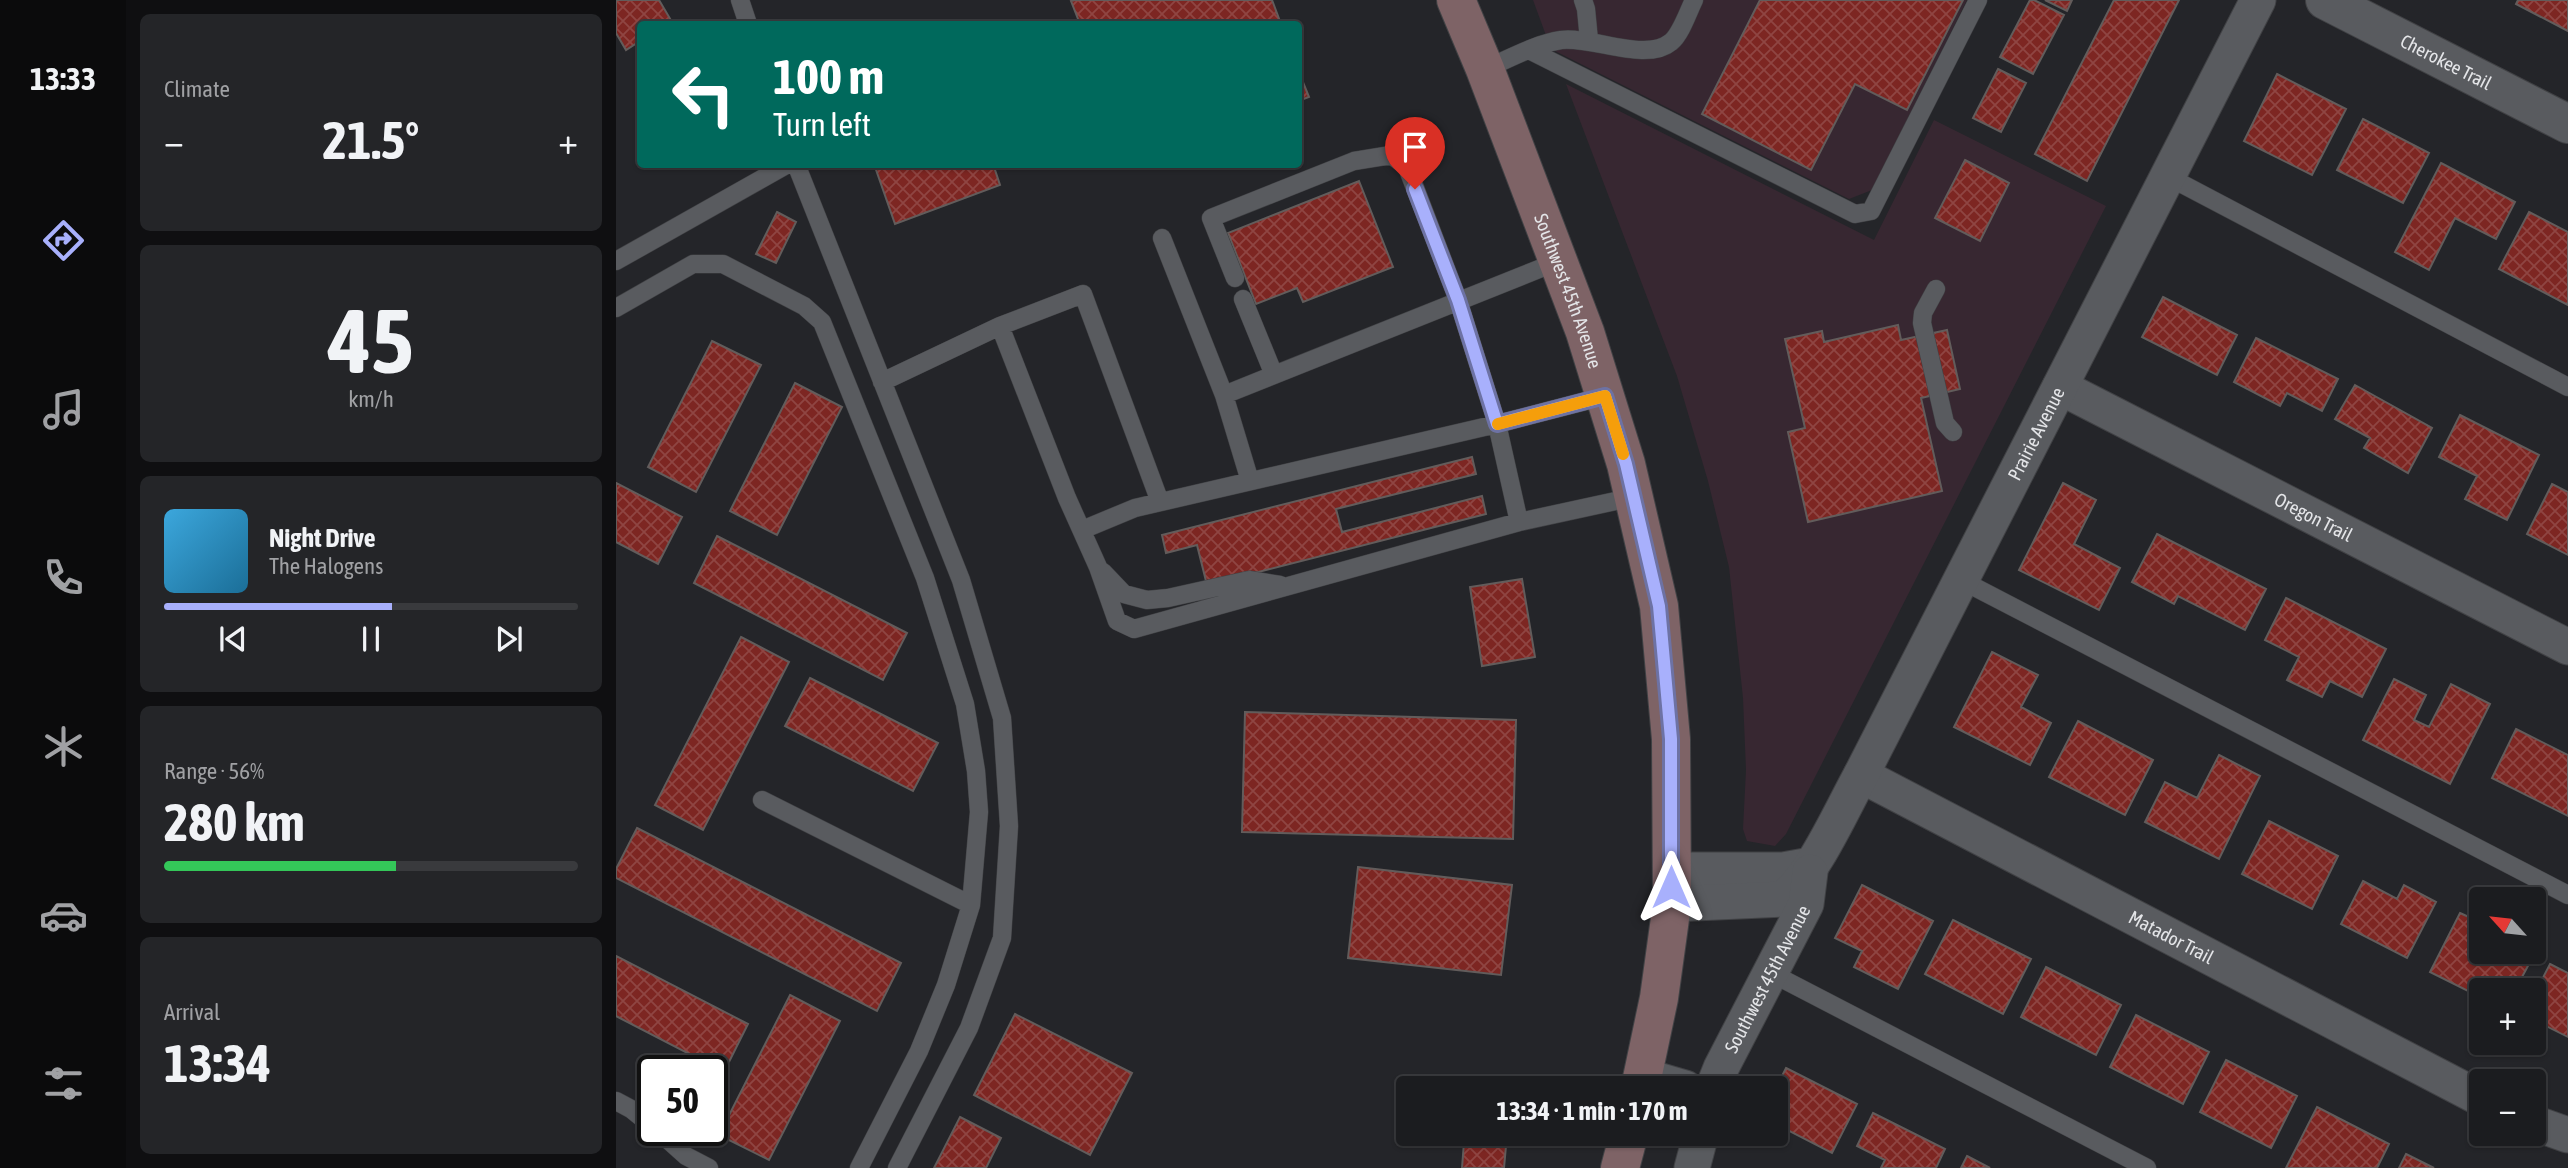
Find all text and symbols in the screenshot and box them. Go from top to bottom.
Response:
street label: Cherokee Trail [2397,29,2495,94]
text: 100 m [773,48,884,104]
icon: left [658,49,749,140]
text: 13:33 [30,60,96,97]
text: Climate [164,76,230,102]
text: Turn left [773,106,871,143]
text: 21.5° [323,110,419,170]
pin [1385,117,1445,189]
text: − [164,119,184,162]
text: + [558,119,578,162]
icon: arrive [1396,128,1434,166]
street label: Southwest 45th Avenue [1530,210,1607,371]
icon: directions [39,216,88,265]
text: 45 [328,288,414,392]
street label: Prairie Avenue [2003,383,2069,484]
icon: music [39,385,88,434]
text: km/h [348,386,394,412]
street label: Oregon Trail [2271,488,2356,546]
text: Night Drive [269,523,376,553]
icon: phone [39,553,88,602]
text: The Halogens [269,553,383,579]
icon: previous [214,620,252,658]
icon: pause [352,620,390,658]
icon: next [490,620,528,658]
icon: climate [39,722,88,771]
text: Range · 56% [164,758,264,784]
text: 280 km [164,792,305,852]
position arrow [1634,850,1708,924]
north arrow [2469,887,2546,964]
map controls [2469,887,2546,1146]
icon: car [39,891,88,940]
street label: Southwest 45th Avenue [1720,901,1815,1056]
street label: Matador Trail [2125,906,2218,968]
button: + [2469,978,2546,1055]
text: Arrival [164,999,220,1025]
text: 13:34 [164,1033,271,1093]
speed limit sign: 50 [637,1055,728,1146]
icon: filters [39,1059,88,1108]
button: − [2469,1069,2546,1146]
text: 13:34 · 1 min · 170 m [1497,1096,1687,1126]

